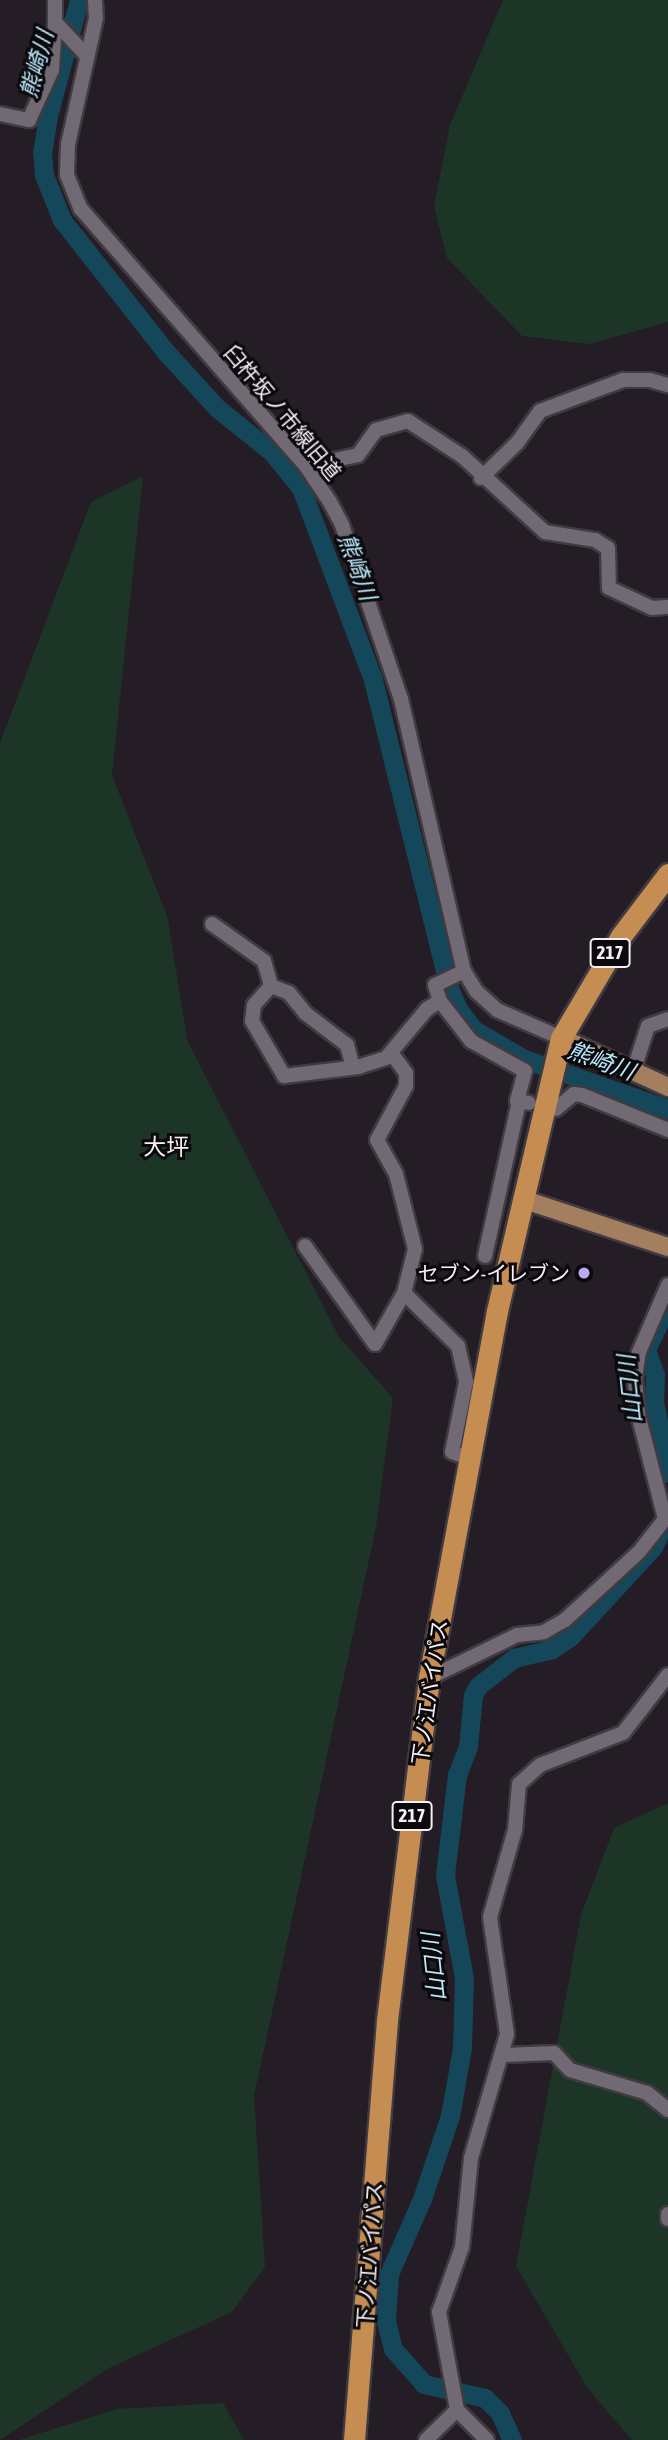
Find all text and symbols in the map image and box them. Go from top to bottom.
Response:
water label: 熊崎川 [15,27,59,101]
street label: 臼杵坂ノ市線旧道 [219,340,347,484]
water label: 熊崎川 [332,530,382,604]
road number: 217 [589,937,631,968]
water label: 熊崎川 [564,1036,638,1086]
district label: 大坪 [143,1133,189,1161]
place label: セブン-イレブン [418,1260,570,1286]
marker: セブン-イレブン [576,1265,592,1281]
water label: 山口川 [613,1353,647,1425]
street label: 下ノ江バイパス [406,1617,452,1767]
road number: 217 [391,1800,433,1832]
water label: 山口川 [417,1931,451,2003]
street label: 下ノ江バイパス [351,2181,387,2329]

